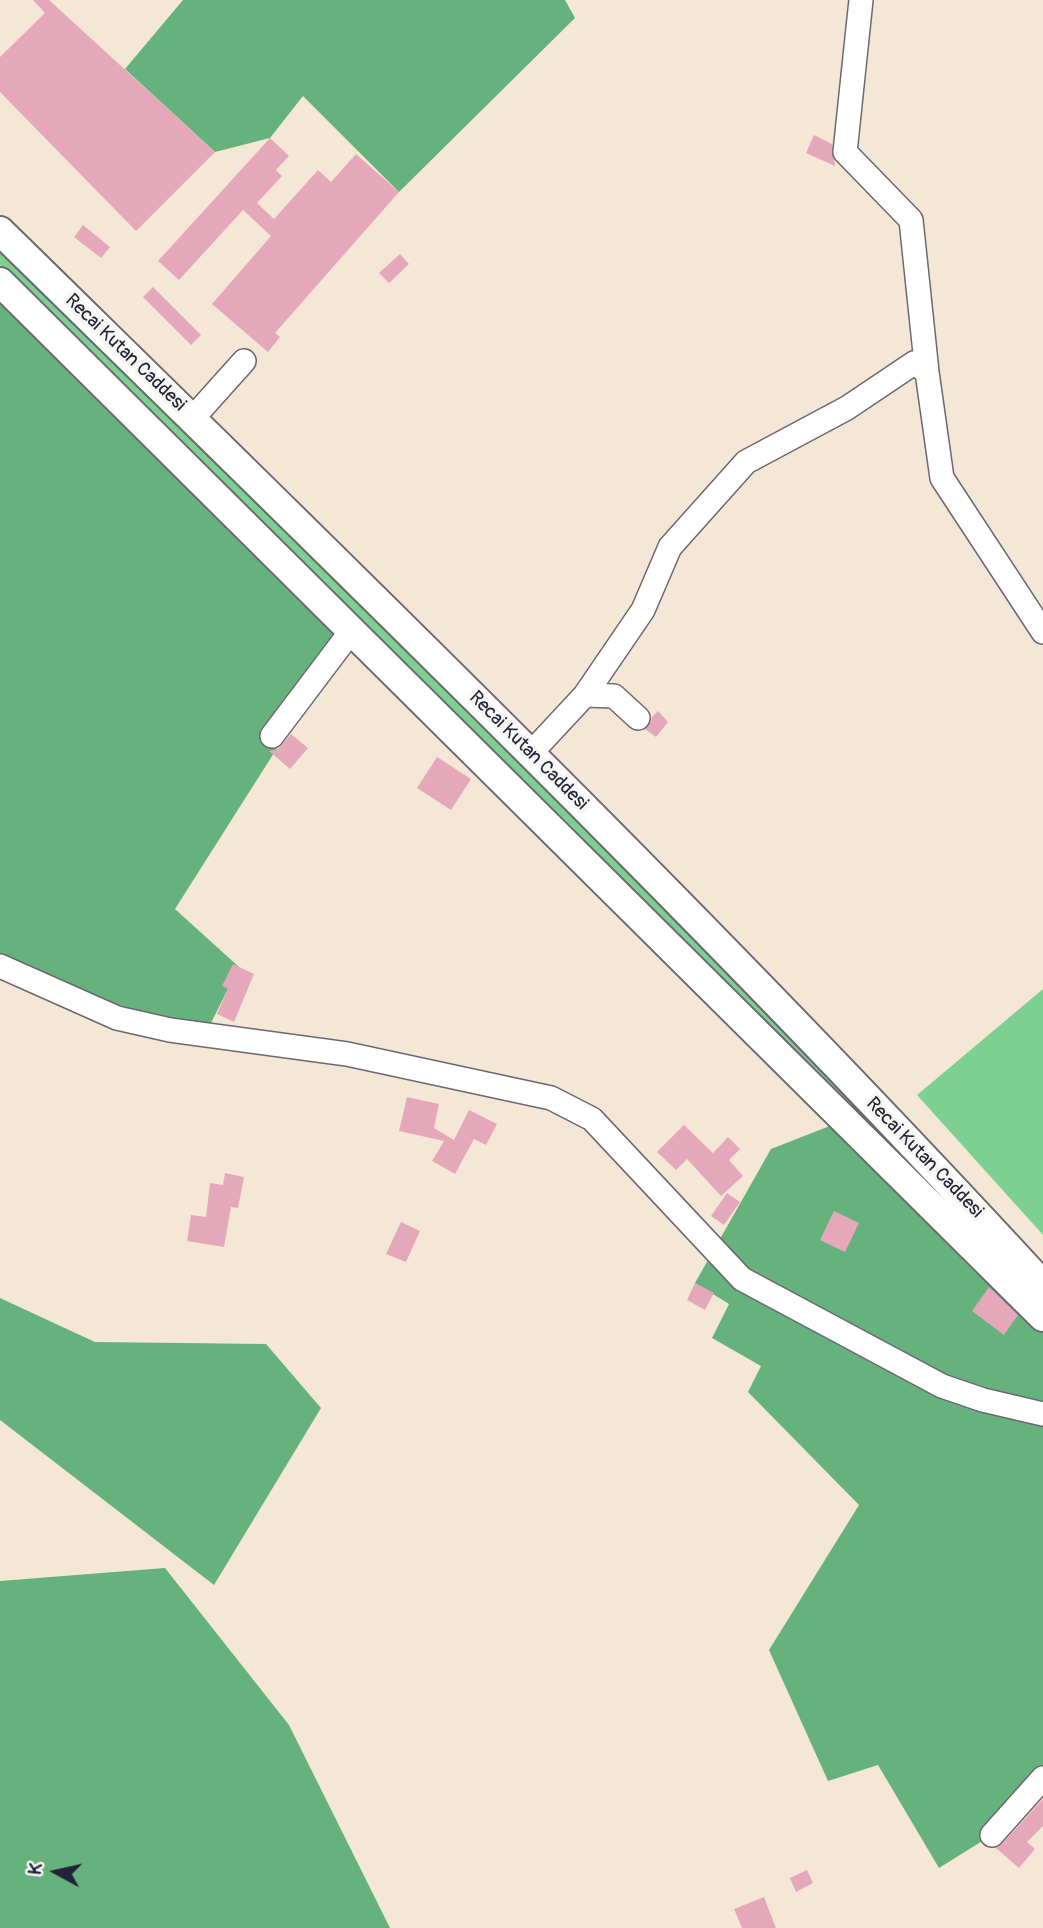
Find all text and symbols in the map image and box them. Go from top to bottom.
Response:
street label: Recai Kutan Caddesi [60,290,190,416]
street label: Recai Kutan Caddesi [464,687,592,815]
street label: Recai Kutan Caddesi [861,1093,987,1223]
north arrow [21,1837,91,1907]
text: K [23,1862,48,1876]

